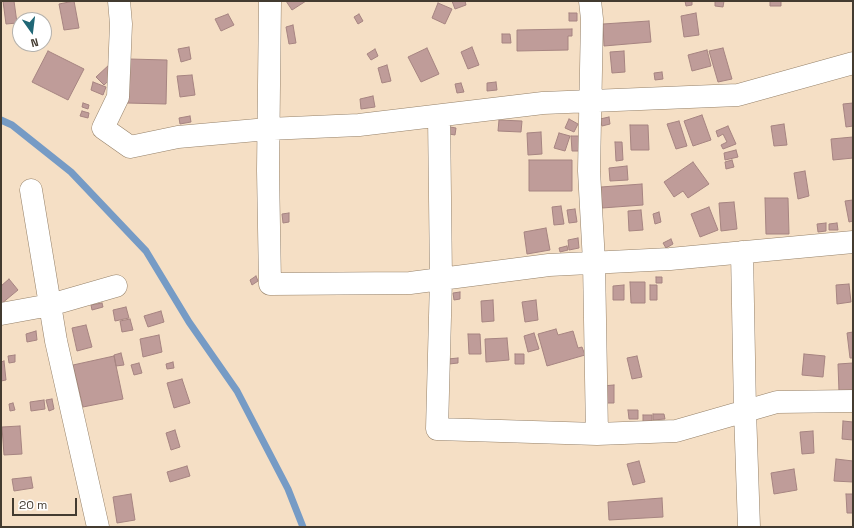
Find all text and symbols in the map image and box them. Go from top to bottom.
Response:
north arrow [12,12,52,52]
text: N [29,35,40,50]
scale bar [14,490,79,516]
text: 20 m [19,497,47,513]

